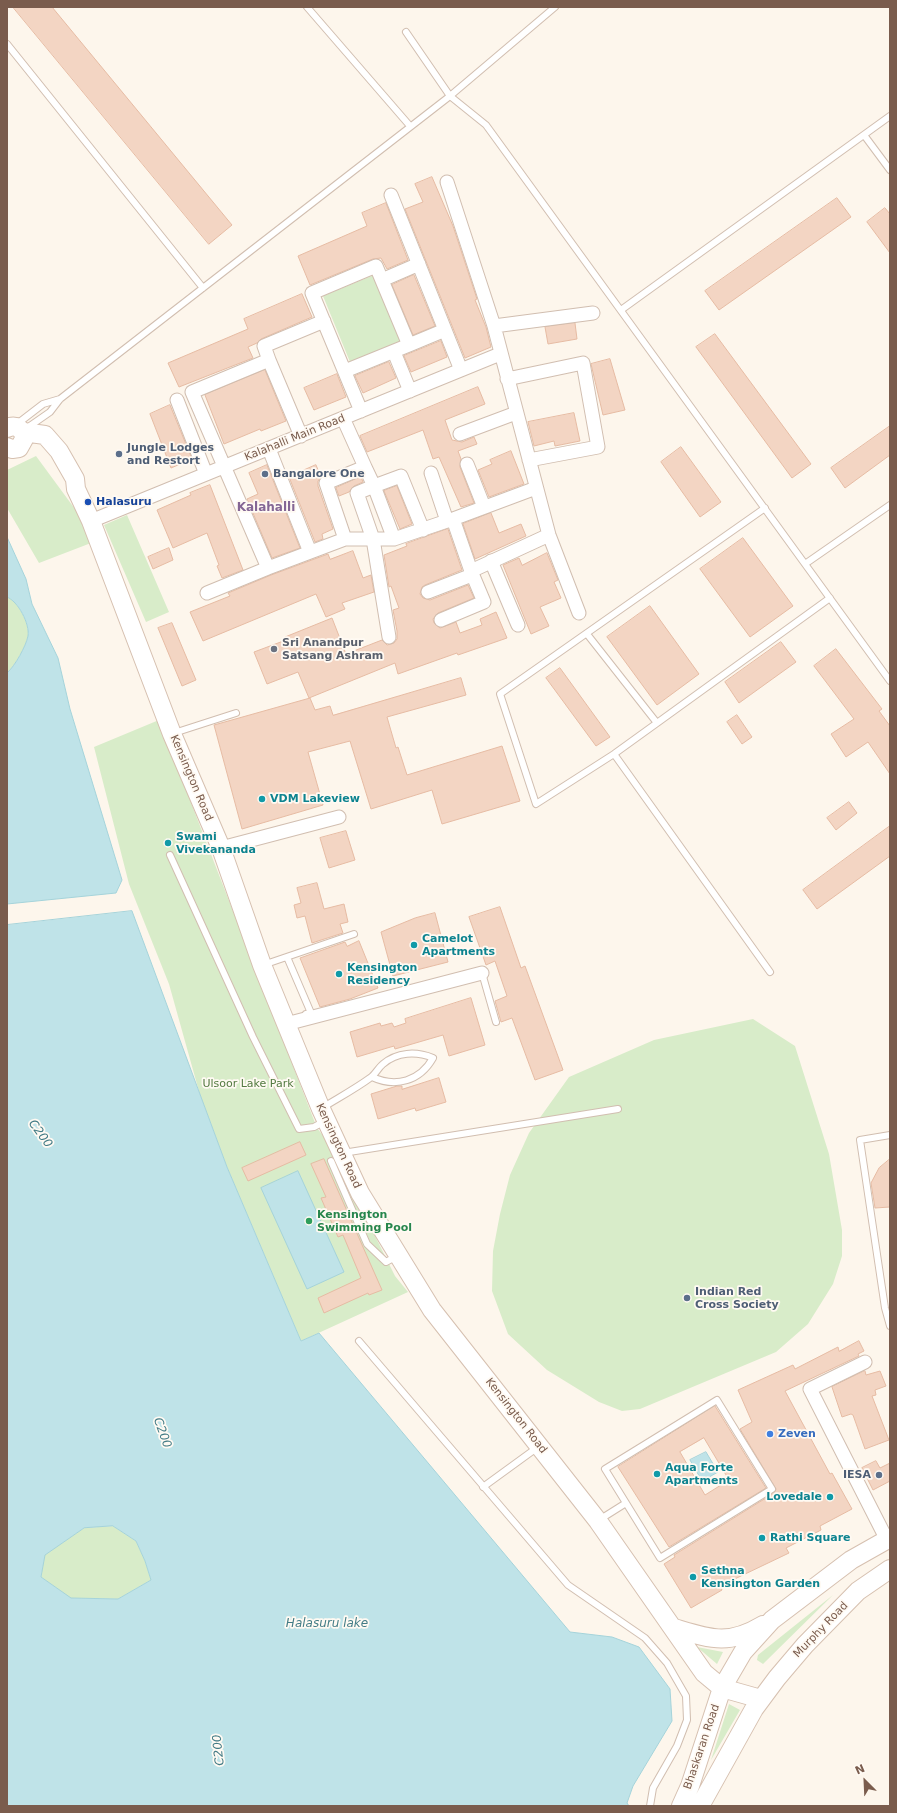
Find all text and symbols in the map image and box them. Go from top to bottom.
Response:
street label: Kalahalli Main Road [243,412,347,464]
place label: Jungle Lodges and Restort [127,441,214,467]
marker: Jungle Lodges and Restort [114,449,124,459]
place label: Bangalore One [273,467,365,481]
marker: Bangalore One [260,469,270,479]
place label: Halasuru [96,495,151,509]
marker: Halasuru [83,497,93,507]
district label: Kalahalli [237,501,295,515]
place label: Sri Anandpur Satsang Ashram [282,636,383,662]
marker: Sri Anandpur Satsang Ashram [269,644,279,654]
street label: Kensington Road [167,733,215,823]
place label: VDM Lakeview [270,792,360,806]
marker: VDM Lakeview [257,794,267,804]
place label: Swami Vivekananda [176,830,256,856]
marker: Swami Vivekananda [163,838,173,848]
place label: Camelot Apartments [422,932,495,958]
marker: Camelot Apartments [409,940,419,950]
place label: Kensington Residency [347,961,417,987]
marker: Kensington Residency [334,969,344,979]
park label: Ulsoor Lake Park [202,1077,294,1091]
street label: Kensington Road [313,1101,363,1191]
water label: C200 [25,1117,55,1151]
place label: Kensington Swimming Pool [317,1208,412,1234]
marker: Kensington Swimming Pool [304,1216,314,1226]
place label: Indian Red Cross Society [695,1285,779,1311]
marker: Indian Red Cross Society [682,1293,692,1303]
street label: Kensington Road [482,1376,550,1456]
water label: C200 [150,1416,174,1450]
place label: Zeven [778,1427,816,1441]
marker: Zeven [765,1429,775,1439]
place label: Aqua Forte Apartments [665,1461,738,1487]
place label: IESA [843,1468,871,1482]
marker: Aqua Forte Apartments [652,1469,662,1479]
marker: IESA [874,1470,884,1480]
place label: Lovedale [766,1490,822,1504]
marker: Lovedale [825,1492,835,1502]
place label: Rathi Square [770,1531,851,1545]
marker: Rathi Square [757,1533,767,1543]
place label: Sethna Kensington Garden [701,1564,820,1590]
marker: Sethna Kensington Garden [688,1572,698,1582]
street label: Murphy Road [791,1599,851,1661]
water label: Halasuru lake [286,1617,368,1631]
street label: Bhaskaran Road [681,1703,723,1791]
water label: C200 [210,1734,228,1766]
north arrow [845,1761,885,1801]
text: N [853,1762,867,1777]

